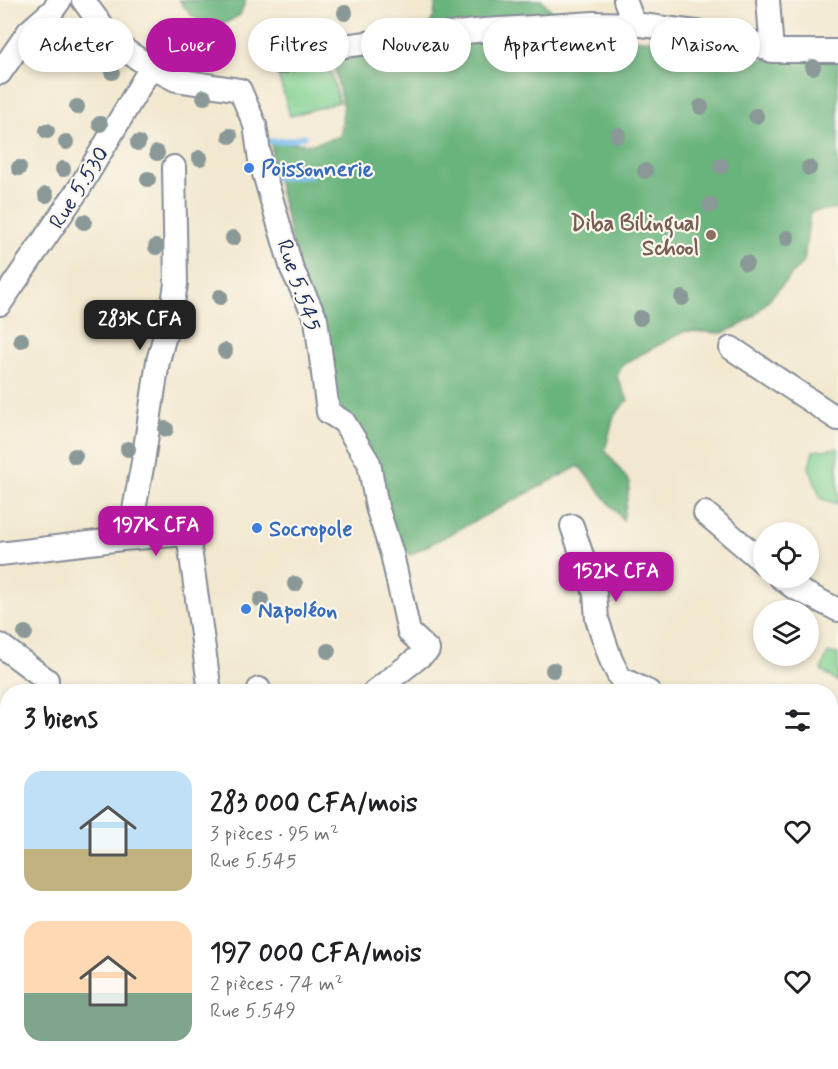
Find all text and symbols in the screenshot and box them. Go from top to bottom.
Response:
chip: Acheter [18,18,134,72]
chip: Louer [146,18,236,72]
chip: Filtres [248,18,349,72]
chip: Nouveau [361,18,471,72]
chip: Appartement [483,18,638,72]
chip: Maison [650,18,760,72]
street label: Rue 5.530 [43,142,116,235]
place label: Poissonnerie [261,156,374,184]
marker: Poissonnerie [242,161,256,175]
place label: Diba Bilingual School [570,210,700,263]
marker: Diba Bilingual School [704,228,718,242]
street label: Rue 5.545 [269,236,327,335]
pin: 283K CFA [78,300,202,351]
text: 283K CFA [98,306,182,333]
pin: 197K CFA [94,506,218,557]
text: 197K CFA [112,512,200,539]
place label: Socropole [269,516,353,544]
marker: Socropole [250,521,264,535]
map controls [753,522,819,666]
button: locate [753,522,819,588]
pin: 152K CFA [554,552,678,603]
text: 152K CFA [573,558,659,585]
place label: Napoléon [258,597,337,625]
button: layers [753,600,819,666]
marker: Napoléon [239,602,253,616]
text: 3 biens [24,703,98,737]
icon: filters [781,704,814,737]
text: 283 000 CFA/mois [210,787,418,821]
icon: home [72,795,144,867]
icon: heart [781,815,814,848]
text: 3 pièces · 95 m² [210,821,339,848]
text: Rue 5.545 [210,848,297,875]
text: 197 000 CFA/mois [210,937,422,971]
icon: home [72,945,144,1017]
icon: heart [781,965,814,998]
text: 2 pièces · 74 m² [210,971,343,998]
text: Rue 5.549 [210,998,296,1025]

